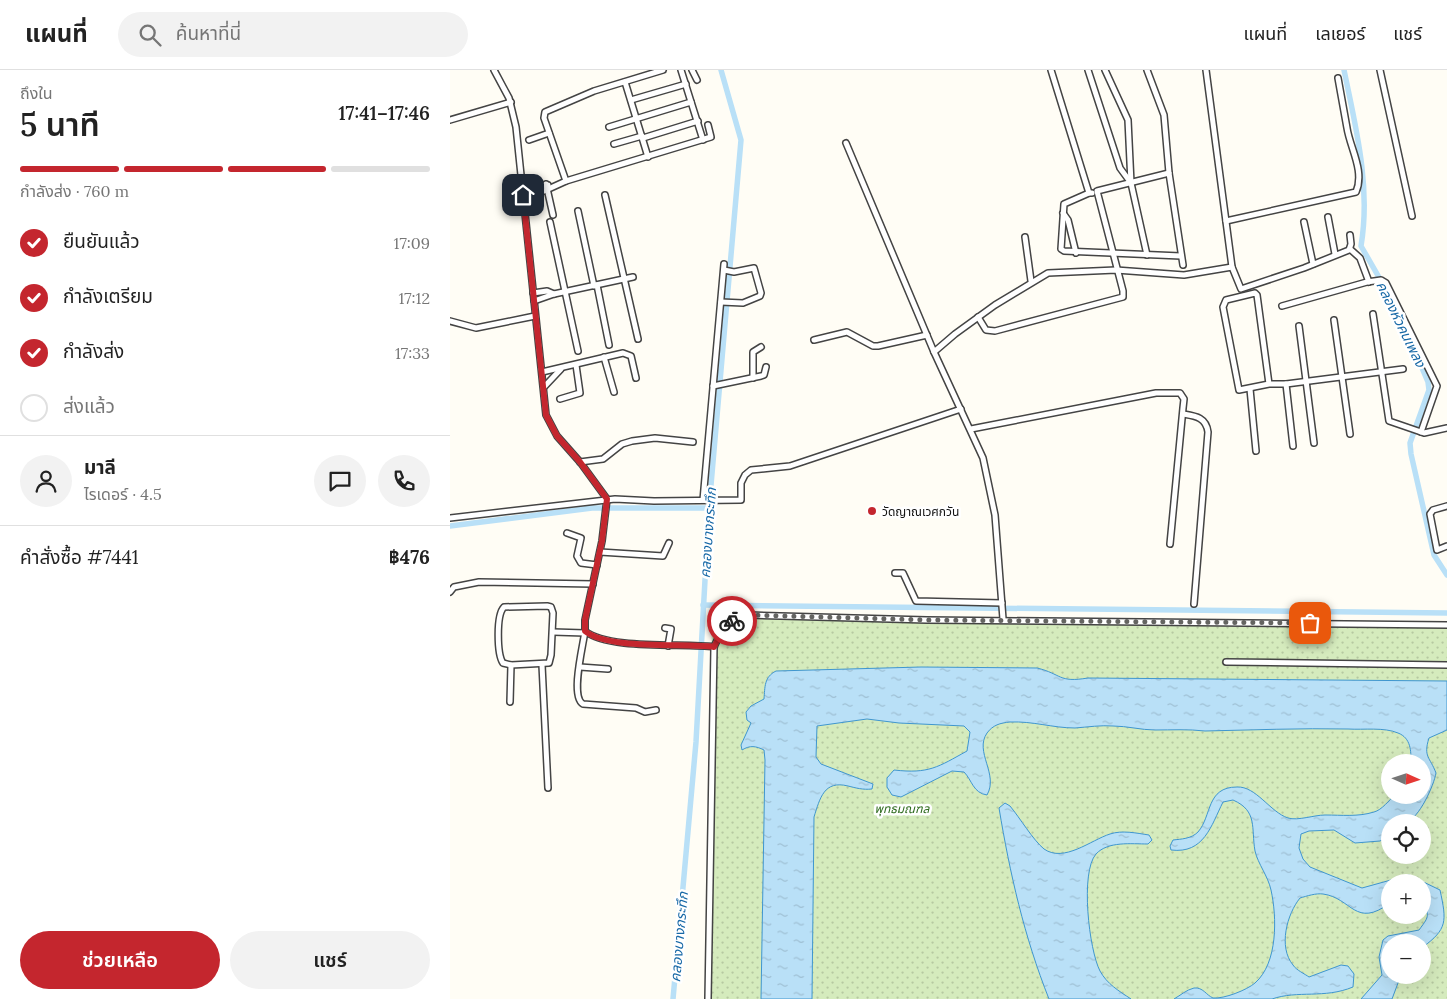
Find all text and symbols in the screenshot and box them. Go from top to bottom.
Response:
search box [118,12,468,57]
text: แผนที่ [25,18,88,49]
icon: search [136,21,164,49]
text: ค้นหาที่นี่ [176,21,241,45]
text: แผนที่ [1243,22,1287,45]
text: เลเยอร์ [1315,22,1365,45]
text: แชร์ [1393,22,1422,45]
text: ถึงใน [20,83,53,103]
text: 17:41–17:46 [338,101,430,125]
text: 5 นาที [20,104,100,145]
pin [502,174,544,216]
text: กำลังส่ง · 760 m [20,181,129,201]
icon: home [509,181,537,209]
icon: check [20,229,48,257]
text: ยืนยันแล้ว [63,229,140,253]
text: 17:09 [394,233,430,253]
water label: คลองหัวคนเพลง [1372,278,1430,371]
icon: check [20,284,48,312]
text: กำลังเตรียม [63,284,153,308]
text: 17:12 [398,288,430,308]
icon: check [20,339,48,367]
text: กำลังส่ง [63,339,124,363]
text: 17:33 [395,343,430,363]
text: ส่งแล้ว [63,394,115,418]
button: person [20,455,72,507]
text: มาลี [84,455,116,479]
button: chat [314,455,366,507]
button: phone [378,455,430,507]
text: ไรเดอร์ · 4.5 [84,484,162,504]
water label: คลองบางกระทึก [696,487,720,579]
place label: วัดญาณเวศกวัน [882,504,959,519]
marker: วัดญาณเวศกวัน [866,505,878,517]
text: คำสั่งซื้อ #7441 [20,545,139,569]
text: ฿476 [389,545,430,569]
courier [707,596,757,646]
pin [1289,602,1331,644]
icon: bike [718,607,746,635]
icon: bag [1296,609,1324,637]
north arrow [1381,754,1431,804]
map controls [1381,754,1431,984]
park label: พุทธมณฑล [875,801,931,817]
button: locate [1381,814,1431,864]
button: + [1381,874,1431,924]
water label: คลองบางกระทึก [666,890,692,983]
button: ช่วยเหลือ [20,931,220,989]
button: แชร์ [230,931,430,989]
button: − [1381,934,1431,984]

